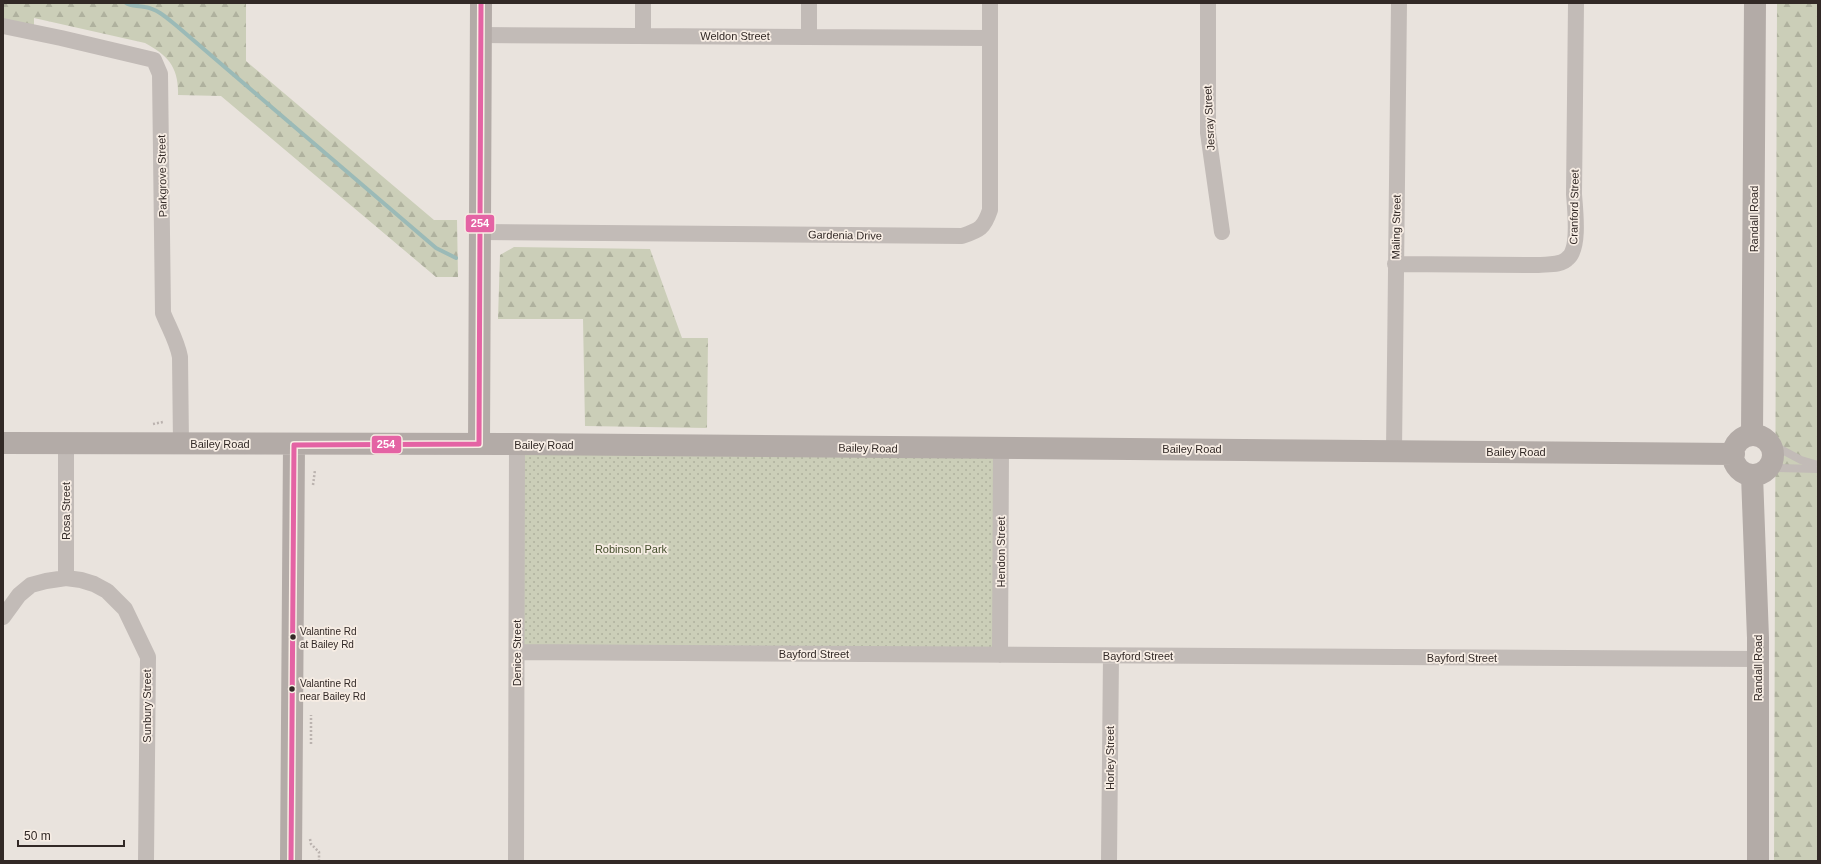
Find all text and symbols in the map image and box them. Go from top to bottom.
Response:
street label: Weldon Street [700,30,770,42]
street label: Jesray Street [1201,85,1217,151]
street label: Parkgrove Street [155,135,169,217]
street label: Cranford Street [1567,169,1581,245]
street label: Randall Road [1748,186,1760,252]
street label: Maling Street [1389,194,1403,260]
line badge: 254 [465,214,495,233]
text: 254 [471,217,490,229]
street label: Gardenia Drive [808,228,882,242]
line badge: 254 [371,435,402,454]
street label: Bailey Road [190,438,250,450]
text: 254 [377,438,396,450]
street label: Bailey Road [514,439,574,451]
street label: Bailey Road [838,441,898,455]
street label: Bailey Road [1162,443,1222,455]
street label: Bailey Road [1486,446,1546,458]
street label: Rosa Street [60,482,72,540]
street label: Hendon Street [995,517,1007,587]
park label: Robinson Park [595,543,668,555]
street label: Denice Street [511,620,523,686]
place label: Valantine Rd at Bailey Rd [300,626,357,650]
marker: Valantine Rd at Bailey Rd [288,632,298,642]
street label: Randall Road [1752,635,1764,701]
street label: Bayford Street [779,648,849,660]
street label: Bayford Street [1103,650,1173,662]
street label: Bayford Street [1427,652,1497,664]
street label: Sunbury Street [141,669,153,743]
place label: Valantine Rd near Bailey Rd [300,678,366,702]
marker: Valantine Rd near Bailey Rd [287,684,297,694]
street label: Horley Street [1104,726,1116,790]
scale bar [18,822,124,848]
text: 50 m [24,829,51,843]

